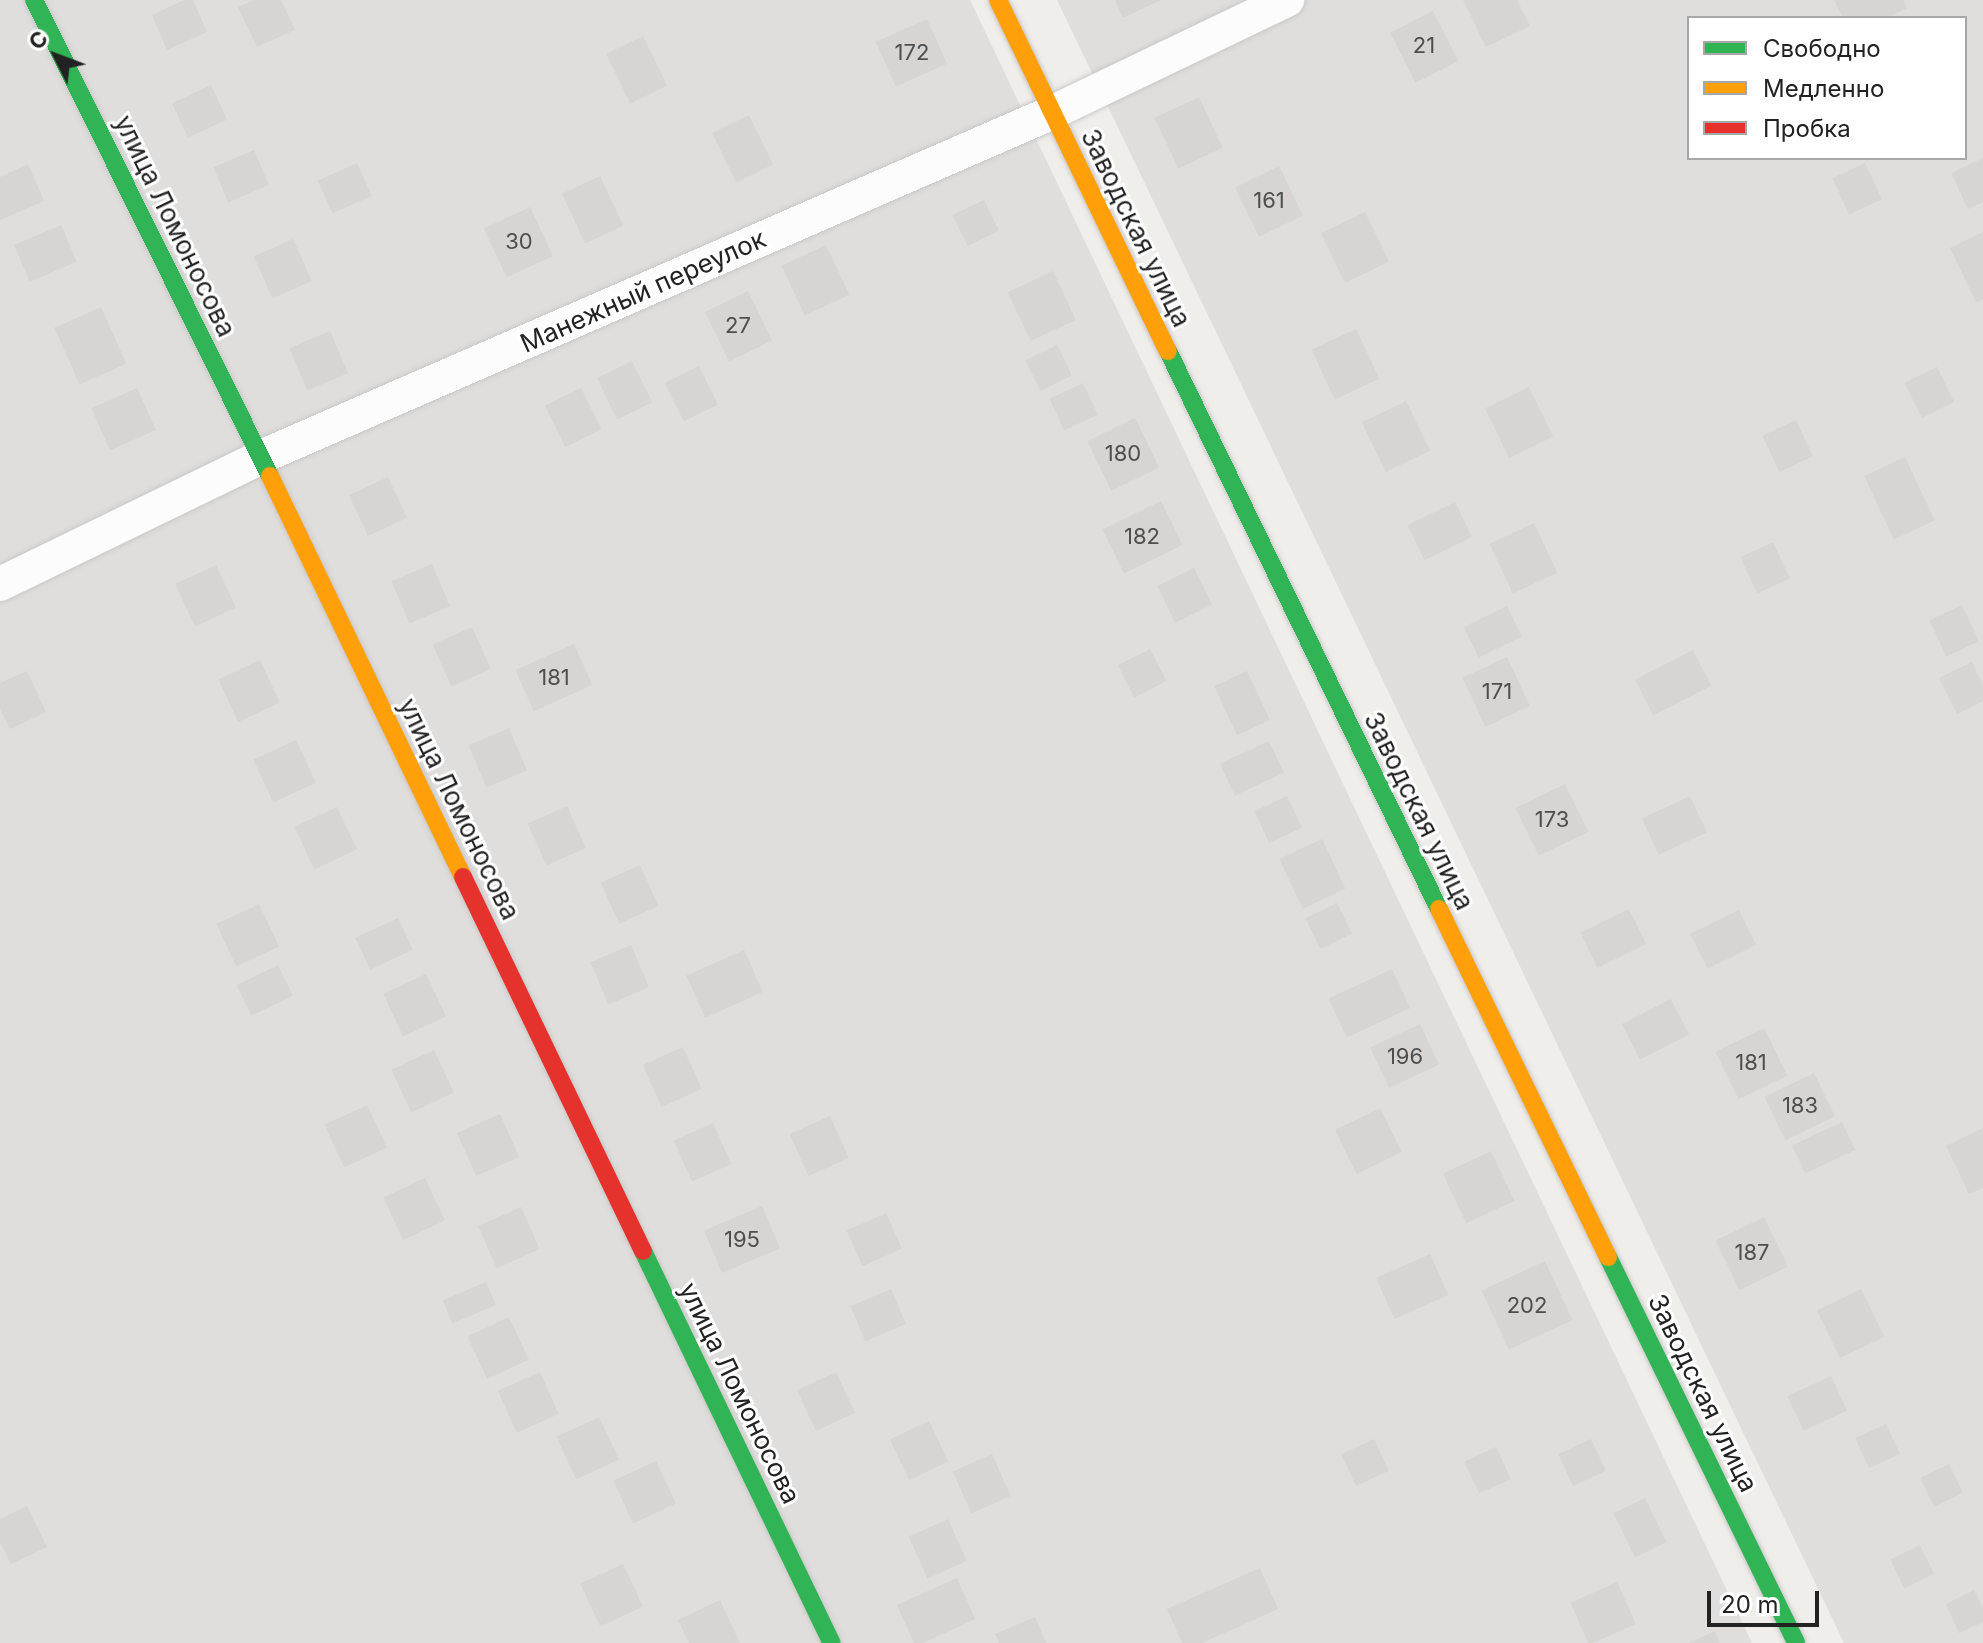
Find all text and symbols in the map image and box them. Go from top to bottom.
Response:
north arrow [16,16,96,96]
legend [1687,16,1967,160]
text: С [23,25,53,55]
house number: 21 [1413,33,1435,59]
text: Свободно [1763,34,1881,63]
house number: 172 [895,40,929,66]
text: Медленно [1763,74,1884,103]
street label: улица Ломоносова [108,110,242,342]
text: Пробка [1763,114,1851,143]
street label: Заводская улица [1075,124,1197,332]
house number: 161 [1253,188,1285,214]
street label: Манежный переулок [515,223,771,359]
house number: 30 [505,229,533,255]
house number: 27 [725,313,751,339]
house number: 180 [1105,441,1141,467]
house number: 182 [1124,524,1160,550]
house number: 181 [538,665,570,691]
house number: 171 [1482,679,1512,705]
street label: улица Ломоносова [392,693,526,925]
street label: Заводская улица [1358,707,1480,915]
house number: 173 [1535,807,1569,833]
house number: 196 [1387,1044,1423,1070]
house number: 181 [1735,1050,1767,1076]
house number: 183 [1782,1093,1818,1119]
house number: 195 [724,1227,760,1253]
house number: 187 [1734,1240,1770,1266]
street label: улица Ломоносова [673,1277,807,1509]
street label: Заводская улица [1642,1289,1764,1497]
house number: 202 [1507,1293,1547,1319]
scale bar [1711,1575,1823,1625]
text: 20 m [1721,1590,1779,1619]

